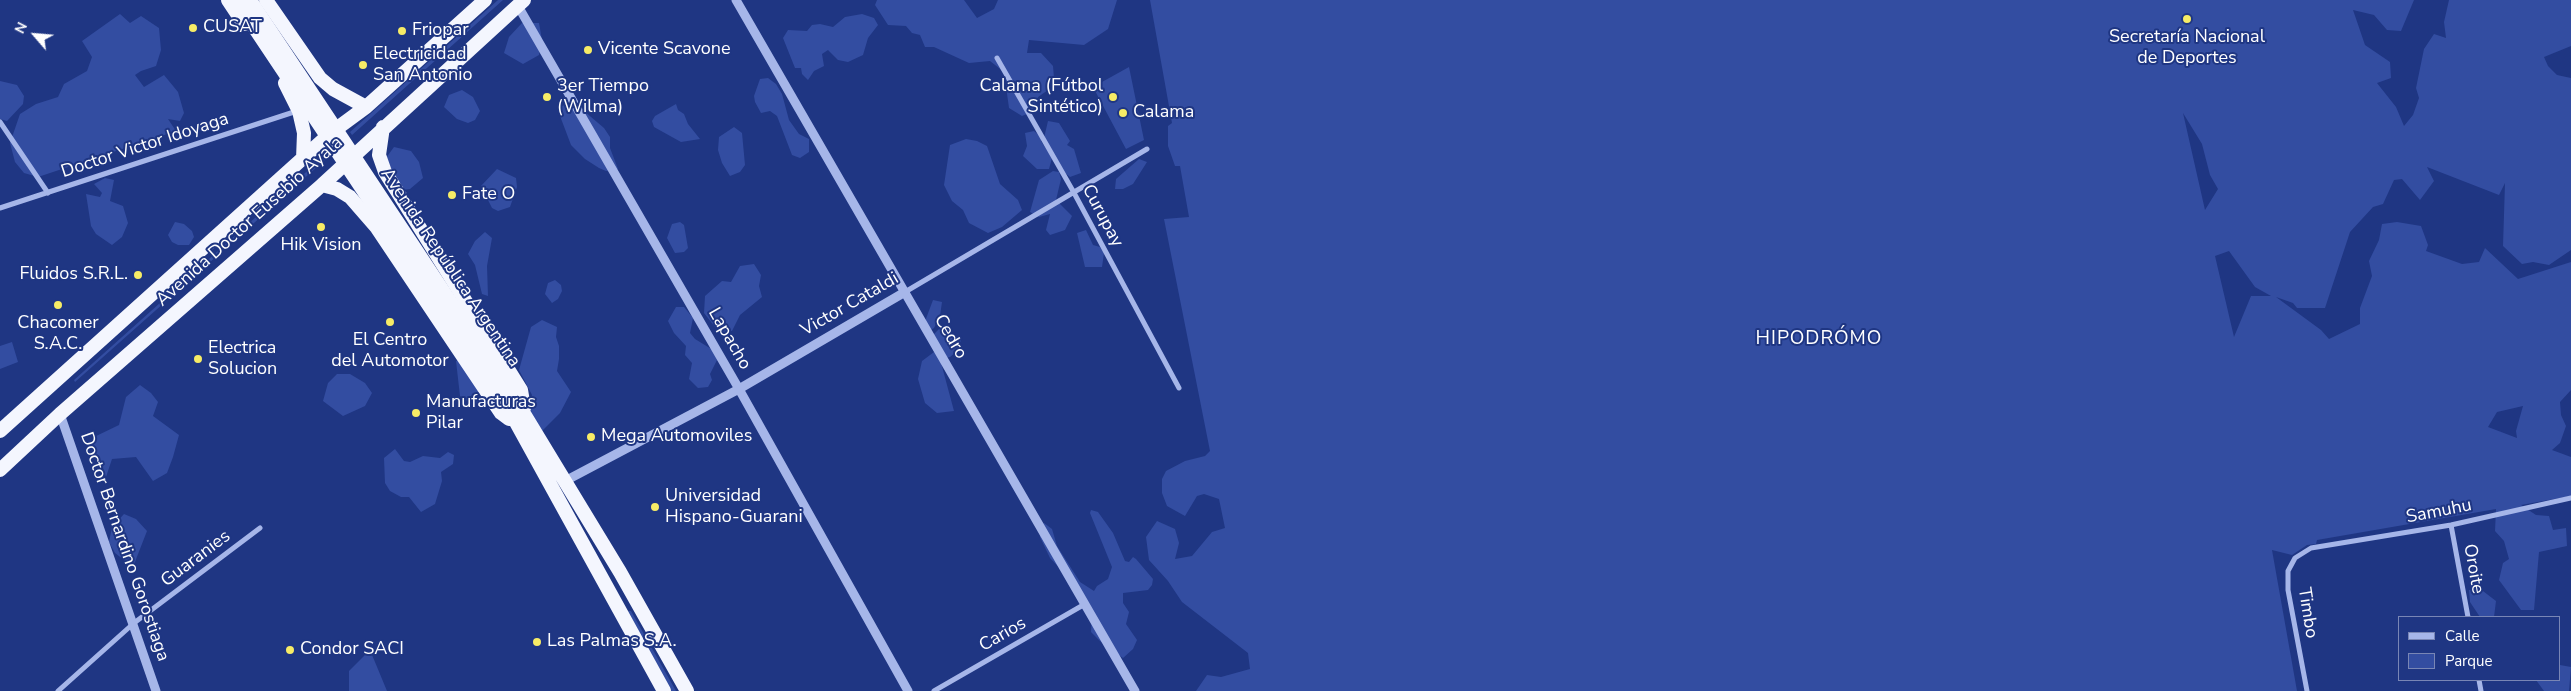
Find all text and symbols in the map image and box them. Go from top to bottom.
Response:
north arrow [10,10,60,60]
marker: Secretaría Nacional de Deportes [2181,13,2193,25]
place label: CUSAT [203,17,262,39]
text: N [10,19,32,37]
place label: Friopar [412,20,469,42]
marker: CUSAT [187,22,199,34]
marker: Friopar [396,25,408,37]
place label: Secretaría Nacional de Deportes [2109,27,2265,70]
place label: Vicente Scavone [598,39,731,61]
place label: Electricidad San Antonio [373,44,472,86]
marker: Vicente Scavone [582,44,594,56]
marker: Electricidad San Antonio [357,59,369,71]
place label: 3er Tiempo (Wilma) [557,76,649,118]
place label: Calama (Fútbol Sintético) [980,76,1103,118]
marker: 3er Tiempo (Wilma) [541,91,553,103]
marker: Calama (Fútbol Sintético) [1107,91,1119,103]
place label: Calama [1133,102,1194,124]
marker: Calama [1117,107,1129,119]
street label: Doctor Victor Idoyaga [59,109,231,183]
street label: Avenida Doctor Eusebio Ayala [152,132,348,312]
street label: Avenida República Argentina [375,165,525,371]
street label: Curupay [1077,181,1127,251]
place label: Fate O [462,184,515,206]
marker: Fate O [446,189,458,201]
marker: Hik Vision [315,221,327,233]
place label: Hik Vision [280,235,362,257]
place label: Fluidos S.R.L. [19,264,128,286]
street label: Victor Cataldi [797,268,903,342]
marker: Fluidos S.R.L. [132,269,144,281]
marker: Chacomer S.A.C. [52,299,64,311]
street label: Lapacho [703,304,755,374]
street label: Cedro [929,311,971,363]
place label: Chacomer S.A.C. [17,313,99,356]
marker: El Centro del Automotor [384,316,396,328]
district label: HIPODRÓMO [1754,328,1884,350]
place label: El Centro del Automotor [331,330,449,372]
place label: Electrica Solucion [208,338,277,380]
marker: Electrica Solucion [192,353,204,365]
place label: Manufacturas Pilar [426,392,536,434]
marker: Manufacturas Pilar [410,407,422,419]
place label: Mega Automoviles [601,426,752,448]
street label: Doctor Bernardino Gorostiaga [75,430,173,664]
marker: Mega Automoviles [585,431,597,443]
place label: Universidad Hispano-Guarani [665,486,803,528]
street label: Samuhu [2404,495,2474,529]
marker: Universidad Hispano-Guarani [649,501,661,513]
street label: Guaranies [157,526,235,592]
street label: Oroite [2458,542,2488,596]
street label: Timbo [2292,586,2322,640]
street label: Carios [976,613,1030,657]
legend [2398,616,2561,681]
text: Calle [2445,626,2480,646]
place label: Las Palmas S.A. [547,631,677,653]
marker: Las Palmas S.A. [531,636,543,648]
place label: Condor SACI [300,639,404,661]
marker: Condor SACI [284,644,296,656]
text: Parque [2445,651,2493,671]

